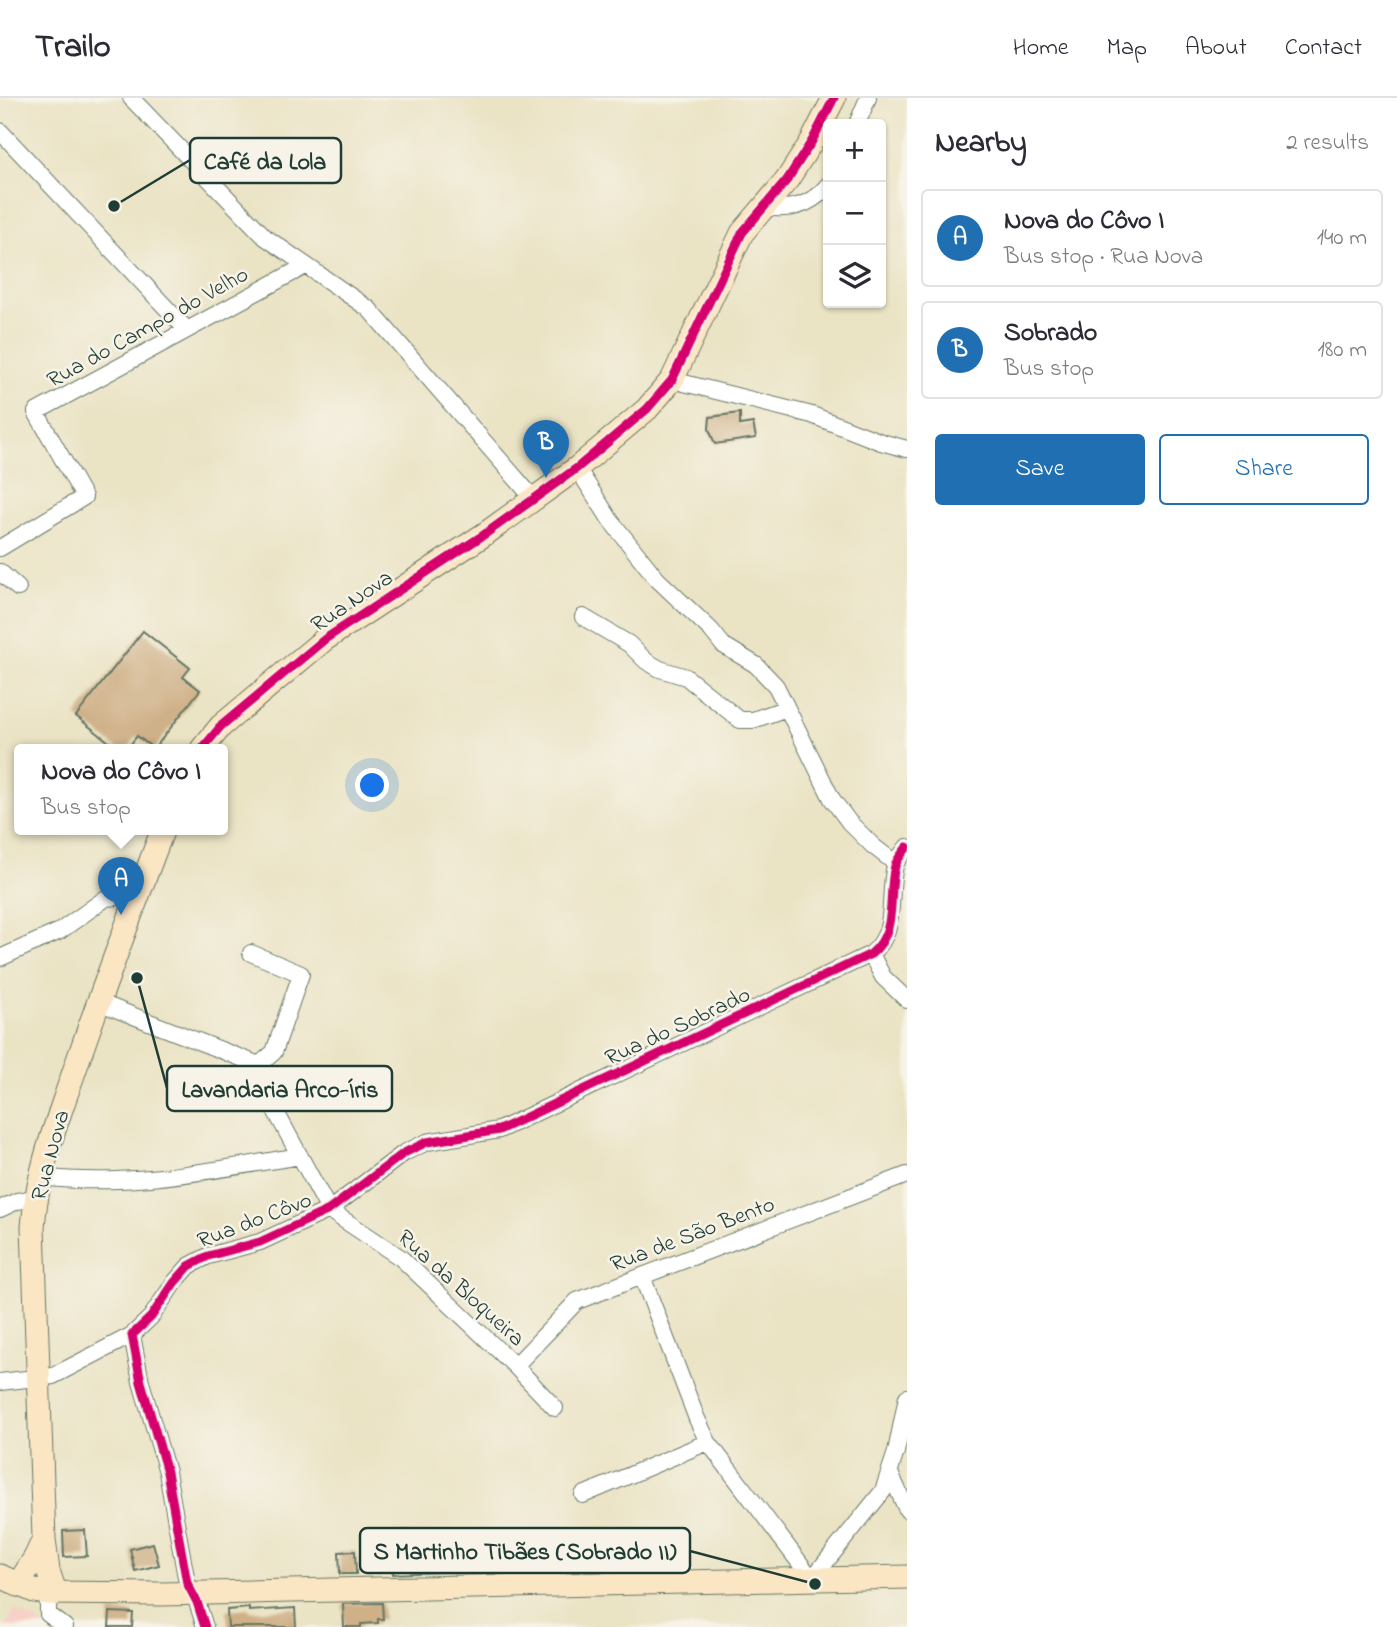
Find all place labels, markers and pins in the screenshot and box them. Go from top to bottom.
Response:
callout: Café da Lola [190,138,341,183]
pin: B [523,420,569,478]
pin: A [98,857,144,915]
callout: Lavandaria Arco-Íris [167,1066,392,1111]
callout: S Martinho Tibães (Sobrado II) [360,1528,690,1573]

